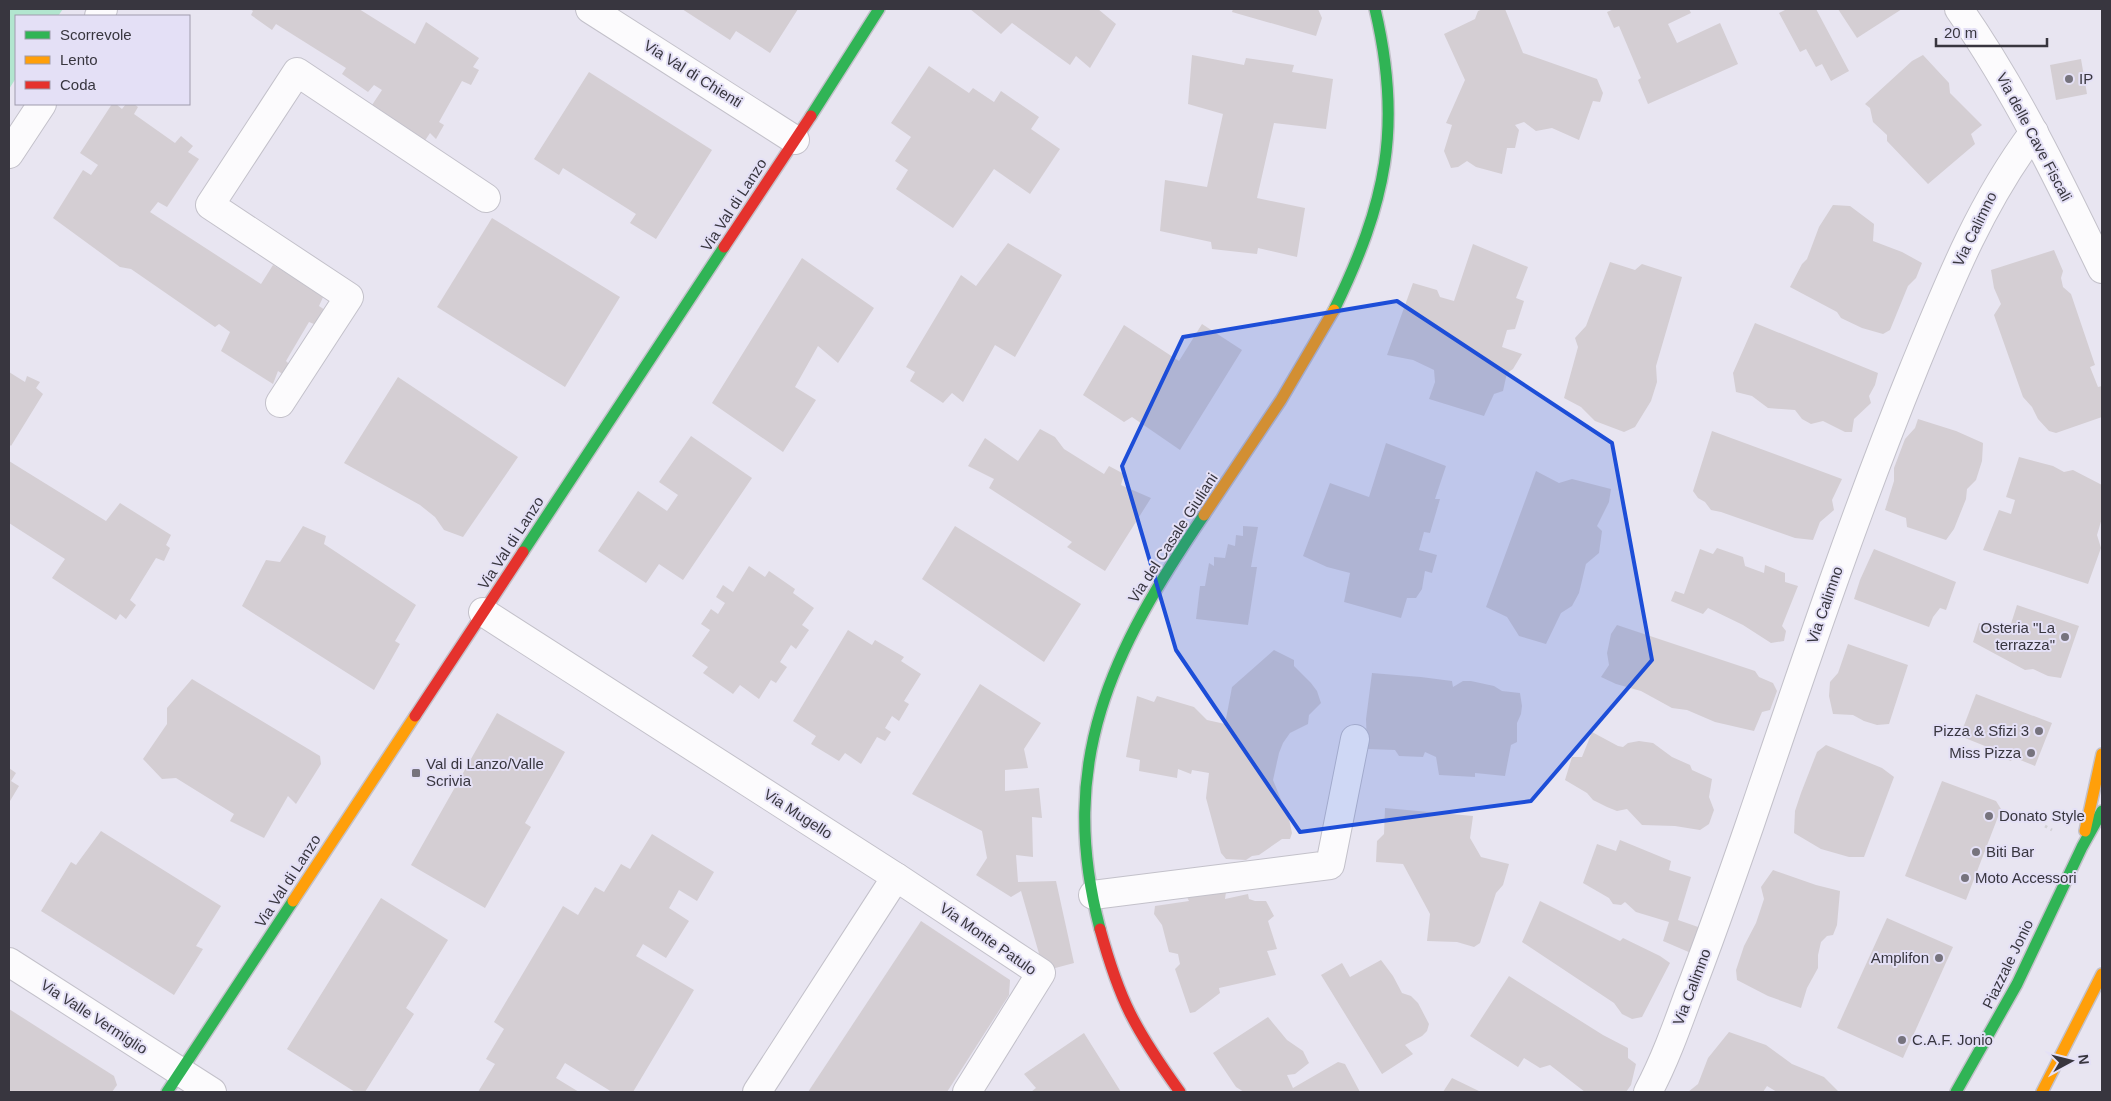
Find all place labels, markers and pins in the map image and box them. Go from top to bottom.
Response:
place label: IP [2079,70,2093,87]
marker: IP [2063,73,2075,85]
place label: Osteria "La terrazza" [1980,619,2056,653]
marker: Osteria "La terrazza" [2059,631,2071,643]
place label: Pizza & Sfizi 3 [1933,722,2029,739]
marker: Pizza & Sfizi 3 [2033,725,2045,737]
place label: Miss Pizza [1949,744,2022,761]
marker: Miss Pizza [2025,747,2037,759]
place label: Val di Lanzo/Valle Scrivia [426,755,544,789]
marker: Val di Lanzo/Valle Scrivia [410,767,422,779]
place label: Donato Style [1999,807,2085,824]
marker: Donato Style [1983,810,1995,822]
place label: Biti Bar [1986,843,2034,860]
marker: Biti Bar [1970,846,1982,858]
place label: Moto Accessori [1975,869,2077,886]
marker: Moto Accessori [1959,872,1971,884]
place label: Amplifon [1871,949,1929,966]
marker: Amplifon [1933,952,1945,964]
place label: C.A.F. Jonio [1912,1031,1993,1048]
marker: C.A.F. Jonio [1896,1034,1908,1046]

